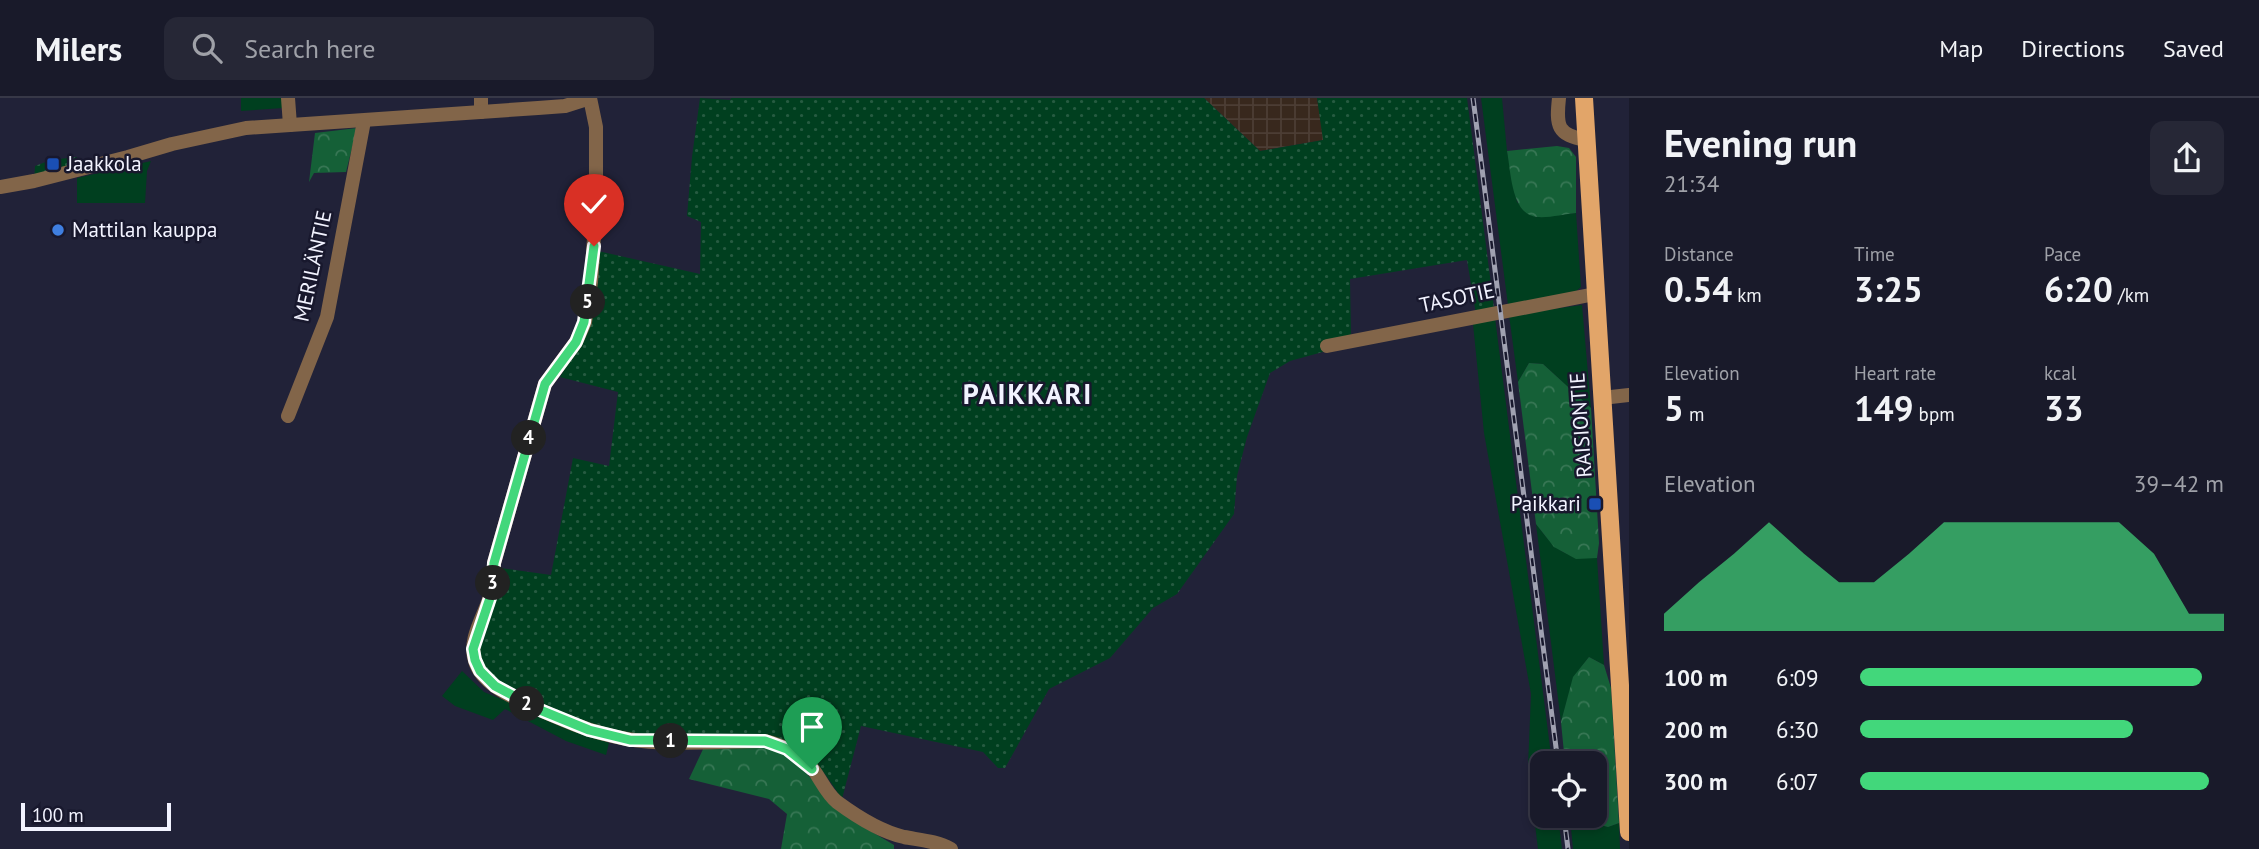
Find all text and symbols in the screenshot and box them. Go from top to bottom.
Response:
search box [164,17,654,80]
text: Milers [35,27,122,70]
icon: search [188,29,226,67]
text: Search here [244,32,375,65]
text: Map [1939,33,1983,64]
text: Directions [2021,33,2125,64]
text: Saved [2163,33,2224,64]
text: Evening run [1664,118,1857,167]
button: share [2150,121,2224,195]
place label: Jaakkola [66,150,142,177]
marker: Jaakkola [45,156,61,172]
text: 21:34 [1664,169,1719,198]
pin [564,174,624,246]
icon: check [575,185,613,223]
street label: MERILÄNTIE [288,208,337,324]
place label: Mattilan kauppa [72,216,217,243]
marker: Mattilan kauppa [50,222,66,238]
text: Distance [1664,242,1734,266]
text: Time [1854,242,1895,266]
text: Pace [2044,242,2081,266]
text: 0.54 [1664,266,1732,312]
text: 3:25 [1854,266,1923,312]
text: 6:20 [2044,266,2113,312]
street label: TASOTIE [1417,276,1497,319]
text: km [1732,283,1762,307]
text: /km [2113,283,2149,307]
pin: 5 [570,284,606,320]
text: 5 [582,289,593,313]
text: Elevation [1664,361,1740,385]
text: Heart rate [1854,361,1936,385]
text: kcal [2044,361,2076,385]
street label: RAISIONTIE [1563,372,1598,478]
district label: PAIKKARI [963,375,1093,412]
text: 5 [1664,385,1684,431]
text: 149 [1854,385,1914,431]
text: 33 [2044,385,2084,431]
text: m [1684,402,1704,426]
text: bpm [1914,402,1955,426]
pin: 4 [512,420,546,456]
text: 4 [523,425,534,449]
text: Elevation [1664,469,1756,498]
text: 39–42 m [2134,469,2224,498]
place label: Paikkari [1511,490,1581,517]
marker: Paikkari [1587,496,1603,512]
pin: 3 [476,566,510,601]
text: 3 [487,570,498,594]
text: 100 m [1664,663,1727,692]
text: 6:09 [1776,663,1819,692]
pin: 2 [510,686,544,722]
text: 2 [521,691,532,715]
pin [782,697,842,769]
icon: arrive [793,708,831,746]
text: 200 m [1664,715,1727,744]
text: 6:30 [1776,715,1819,744]
pin: 1 [654,724,688,758]
text: 1 [665,728,676,752]
map controls [1530,751,1607,828]
button: locate [1530,751,1607,828]
text: 300 m [1664,767,1727,796]
text: 6:07 [1776,767,1819,796]
scale bar [21,800,172,832]
text: 100 m [32,803,84,827]

